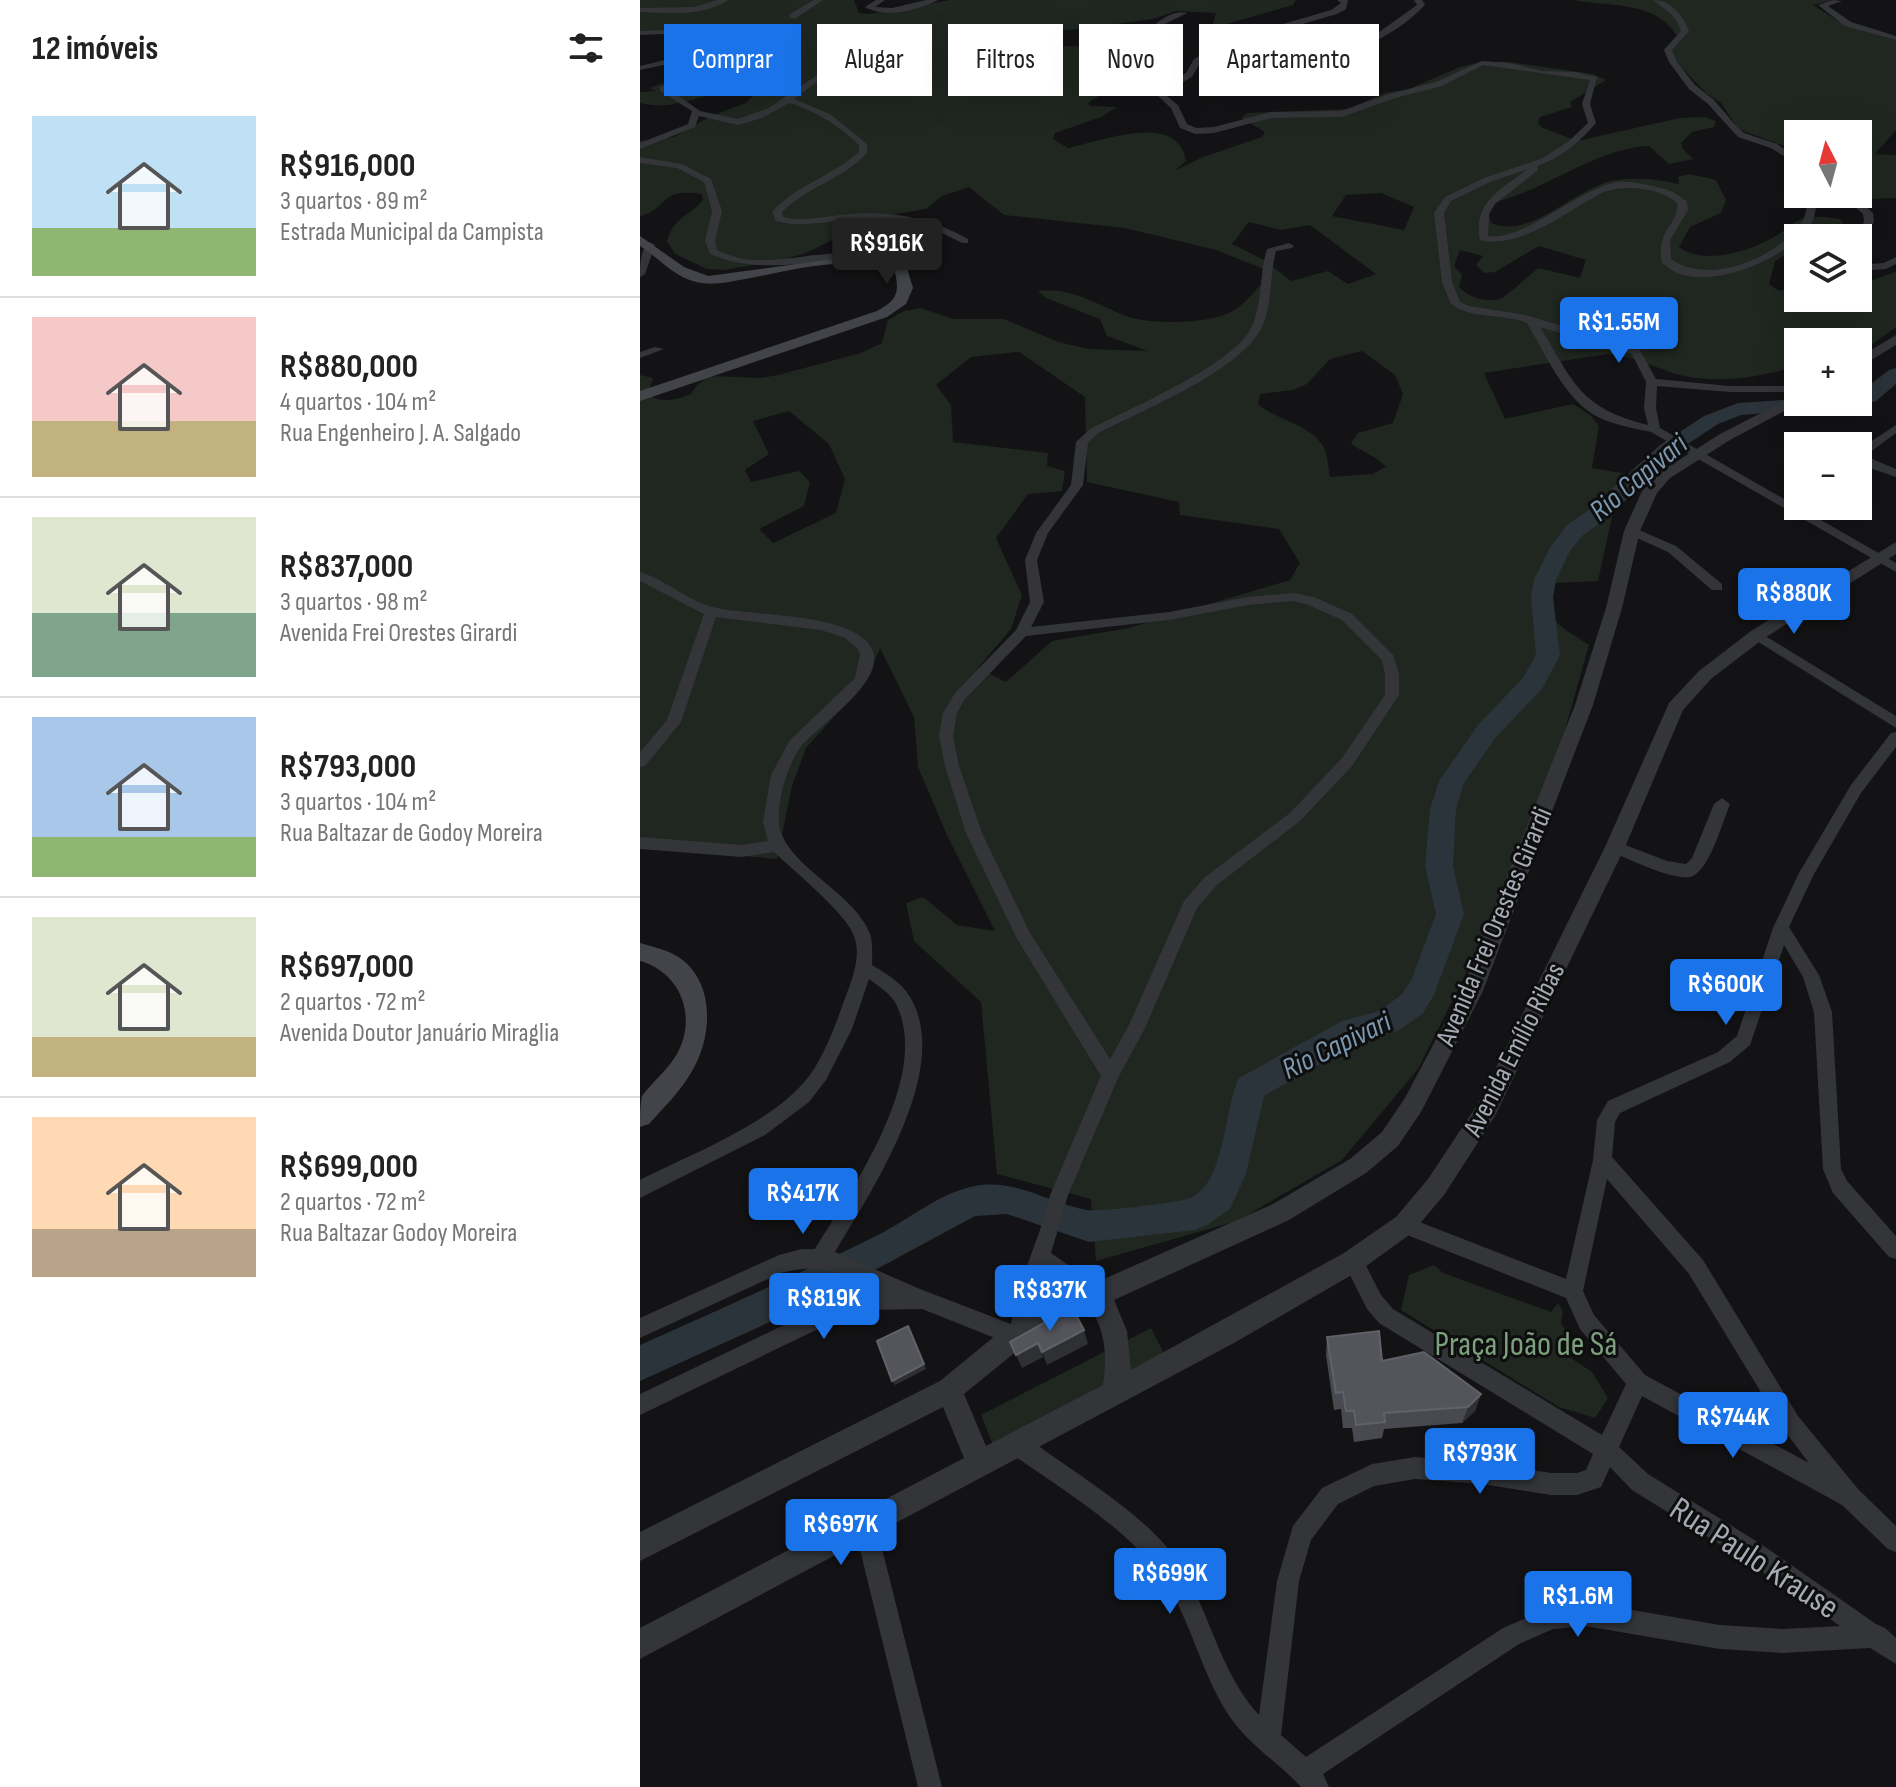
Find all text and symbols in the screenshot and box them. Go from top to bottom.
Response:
chip: Comprar [664,24,801,96]
chip: Alugar [817,24,932,96]
chip: Filtros [948,24,1063,96]
chip: Novo [1079,24,1183,96]
chip: Apartamento [1199,24,1379,96]
icon: filters [564,26,608,70]
text: 12 imóveis [32,28,158,69]
north arrow [1784,120,1872,208]
map controls [1784,120,1872,520]
text: R$916,000 [280,145,415,186]
icon: home [96,148,192,244]
text: 3 quartos · 89 m² [280,186,428,217]
text: Estrada Municipal da Campista [280,217,544,248]
pin: R$916K [822,218,952,286]
button: layers [1784,224,1872,312]
text: R$916K [850,228,924,259]
pin: R$1.55M [1545,297,1693,365]
text: R$1.55M [1578,307,1660,338]
button: + [1784,328,1872,416]
text: R$880,000 [280,346,418,387]
icon: home [96,349,192,445]
text: 4 quartos · 104 m² [280,387,436,418]
text: Rua Engenheiro J. A. Salgado [280,418,521,449]
water label: Rio Capivari [1582,425,1696,529]
button: − [1784,432,1872,520]
text: R$837,000 [280,546,413,587]
icon: home [96,549,192,645]
pin: R$880K [1729,568,1859,636]
text: R$880K [1756,578,1832,609]
text: 3 quartos · 98 m² [280,587,428,618]
text: Avenida Frei Orestes Girardi [280,618,517,649]
text: R$793,000 [280,746,416,787]
icon: home [96,749,192,845]
text: 3 quartos · 104 m² [280,787,436,818]
street label: Avenida Frei Orestes Girardi [1429,803,1559,1052]
text: Rua Baltazar de Godoy Moreira [280,818,543,849]
text: R$697,000 [280,946,414,987]
icon: home [96,949,192,1045]
street label: Avenida Emílio Ribas [1456,958,1572,1143]
pin: R$600K [1661,959,1791,1027]
text: R$600K [1688,969,1764,1000]
text: 2 quartos · 72 m² [280,987,426,1018]
water label: Rio Capivari [1276,1003,1398,1088]
text: Avenida Doutor Januário Miraglia [280,1018,559,1049]
text: R$699,000 [280,1146,418,1187]
icon: home [96,1149,192,1245]
pin: R$417K [738,1168,868,1236]
text: R$417K [767,1178,839,1209]
text: 2 quartos · 72 m² [280,1187,426,1218]
text: Rua Baltazar Godoy Moreira [280,1218,517,1249]
pin: R$837K [985,1265,1115,1333]
pin: R$819K [759,1273,889,1341]
text: R$837K [1013,1275,1087,1306]
text: R$819K [787,1283,861,1314]
park label: Praça João de Sá [1435,1324,1617,1365]
pin: R$744K [1668,1392,1798,1460]
text: R$744K [1697,1402,1770,1433]
pin: R$793K [1415,1428,1545,1496]
text: R$793K [1443,1438,1517,1469]
street label: Rua Paulo Krause [1662,1488,1846,1628]
pin: R$697K [776,1499,906,1567]
text: R$697K [804,1509,878,1540]
pin: R$699K [1105,1548,1235,1616]
text: R$699K [1132,1558,1208,1589]
pin: R$1.6M [1513,1571,1643,1639]
text: R$1.6M [1543,1581,1613,1612]

